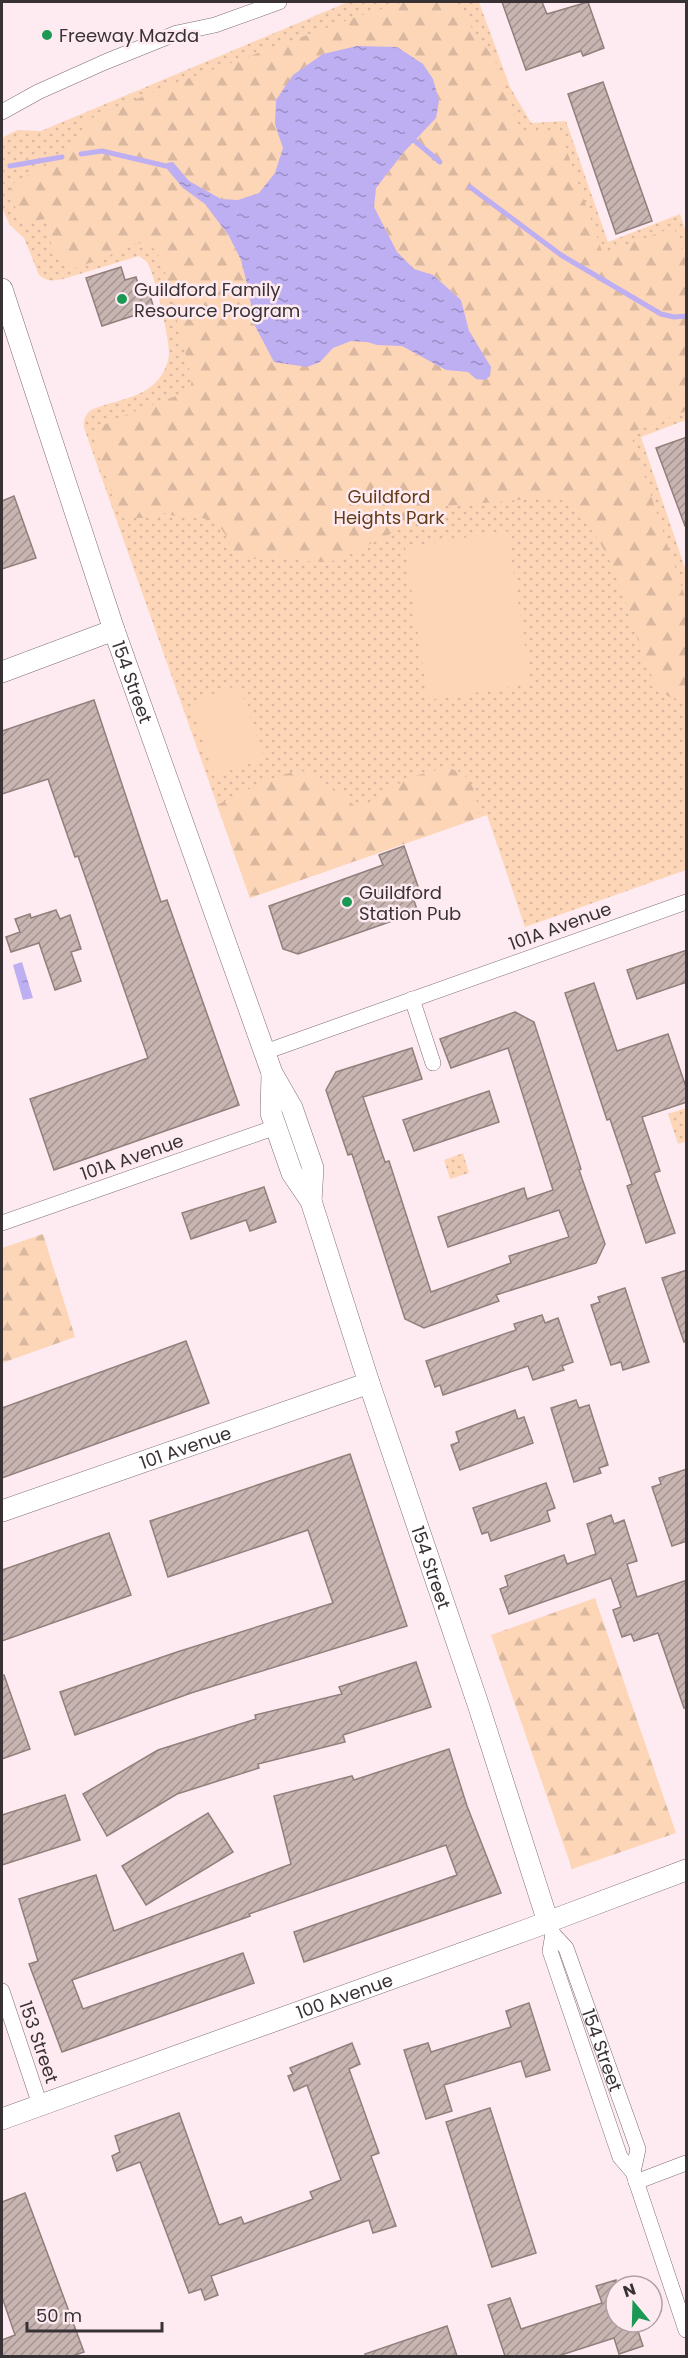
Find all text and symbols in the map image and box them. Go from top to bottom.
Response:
place label: Freeway Mazda [59,23,199,48]
marker: Freeway Mazda [40,28,54,42]
place label: Guildford Family Resource Program [134,277,300,323]
marker: Guildford Family Resource Program [115,292,129,306]
park label: Guildford Heights Park [333,484,445,530]
street label: 154 Street [106,637,159,727]
place label: Guildford Station Pub [359,880,461,926]
marker: Guildford Station Pub [340,895,354,909]
street label: 101A Avenue [505,896,615,956]
street label: 101A Avenue [77,1128,187,1186]
street label: 101 Avenue [136,1420,234,1475]
street label: 154 Street [406,1523,457,1612]
street label: 100 Avenue [293,1967,396,2024]
street label: 153 Street [13,1998,65,2086]
street label: 154 Street [576,2005,629,2095]
north arrow [604,2274,664,2334]
text: N [620,2277,639,2303]
scale bar [27,2295,162,2333]
text: 50 m [36,2303,82,2328]

